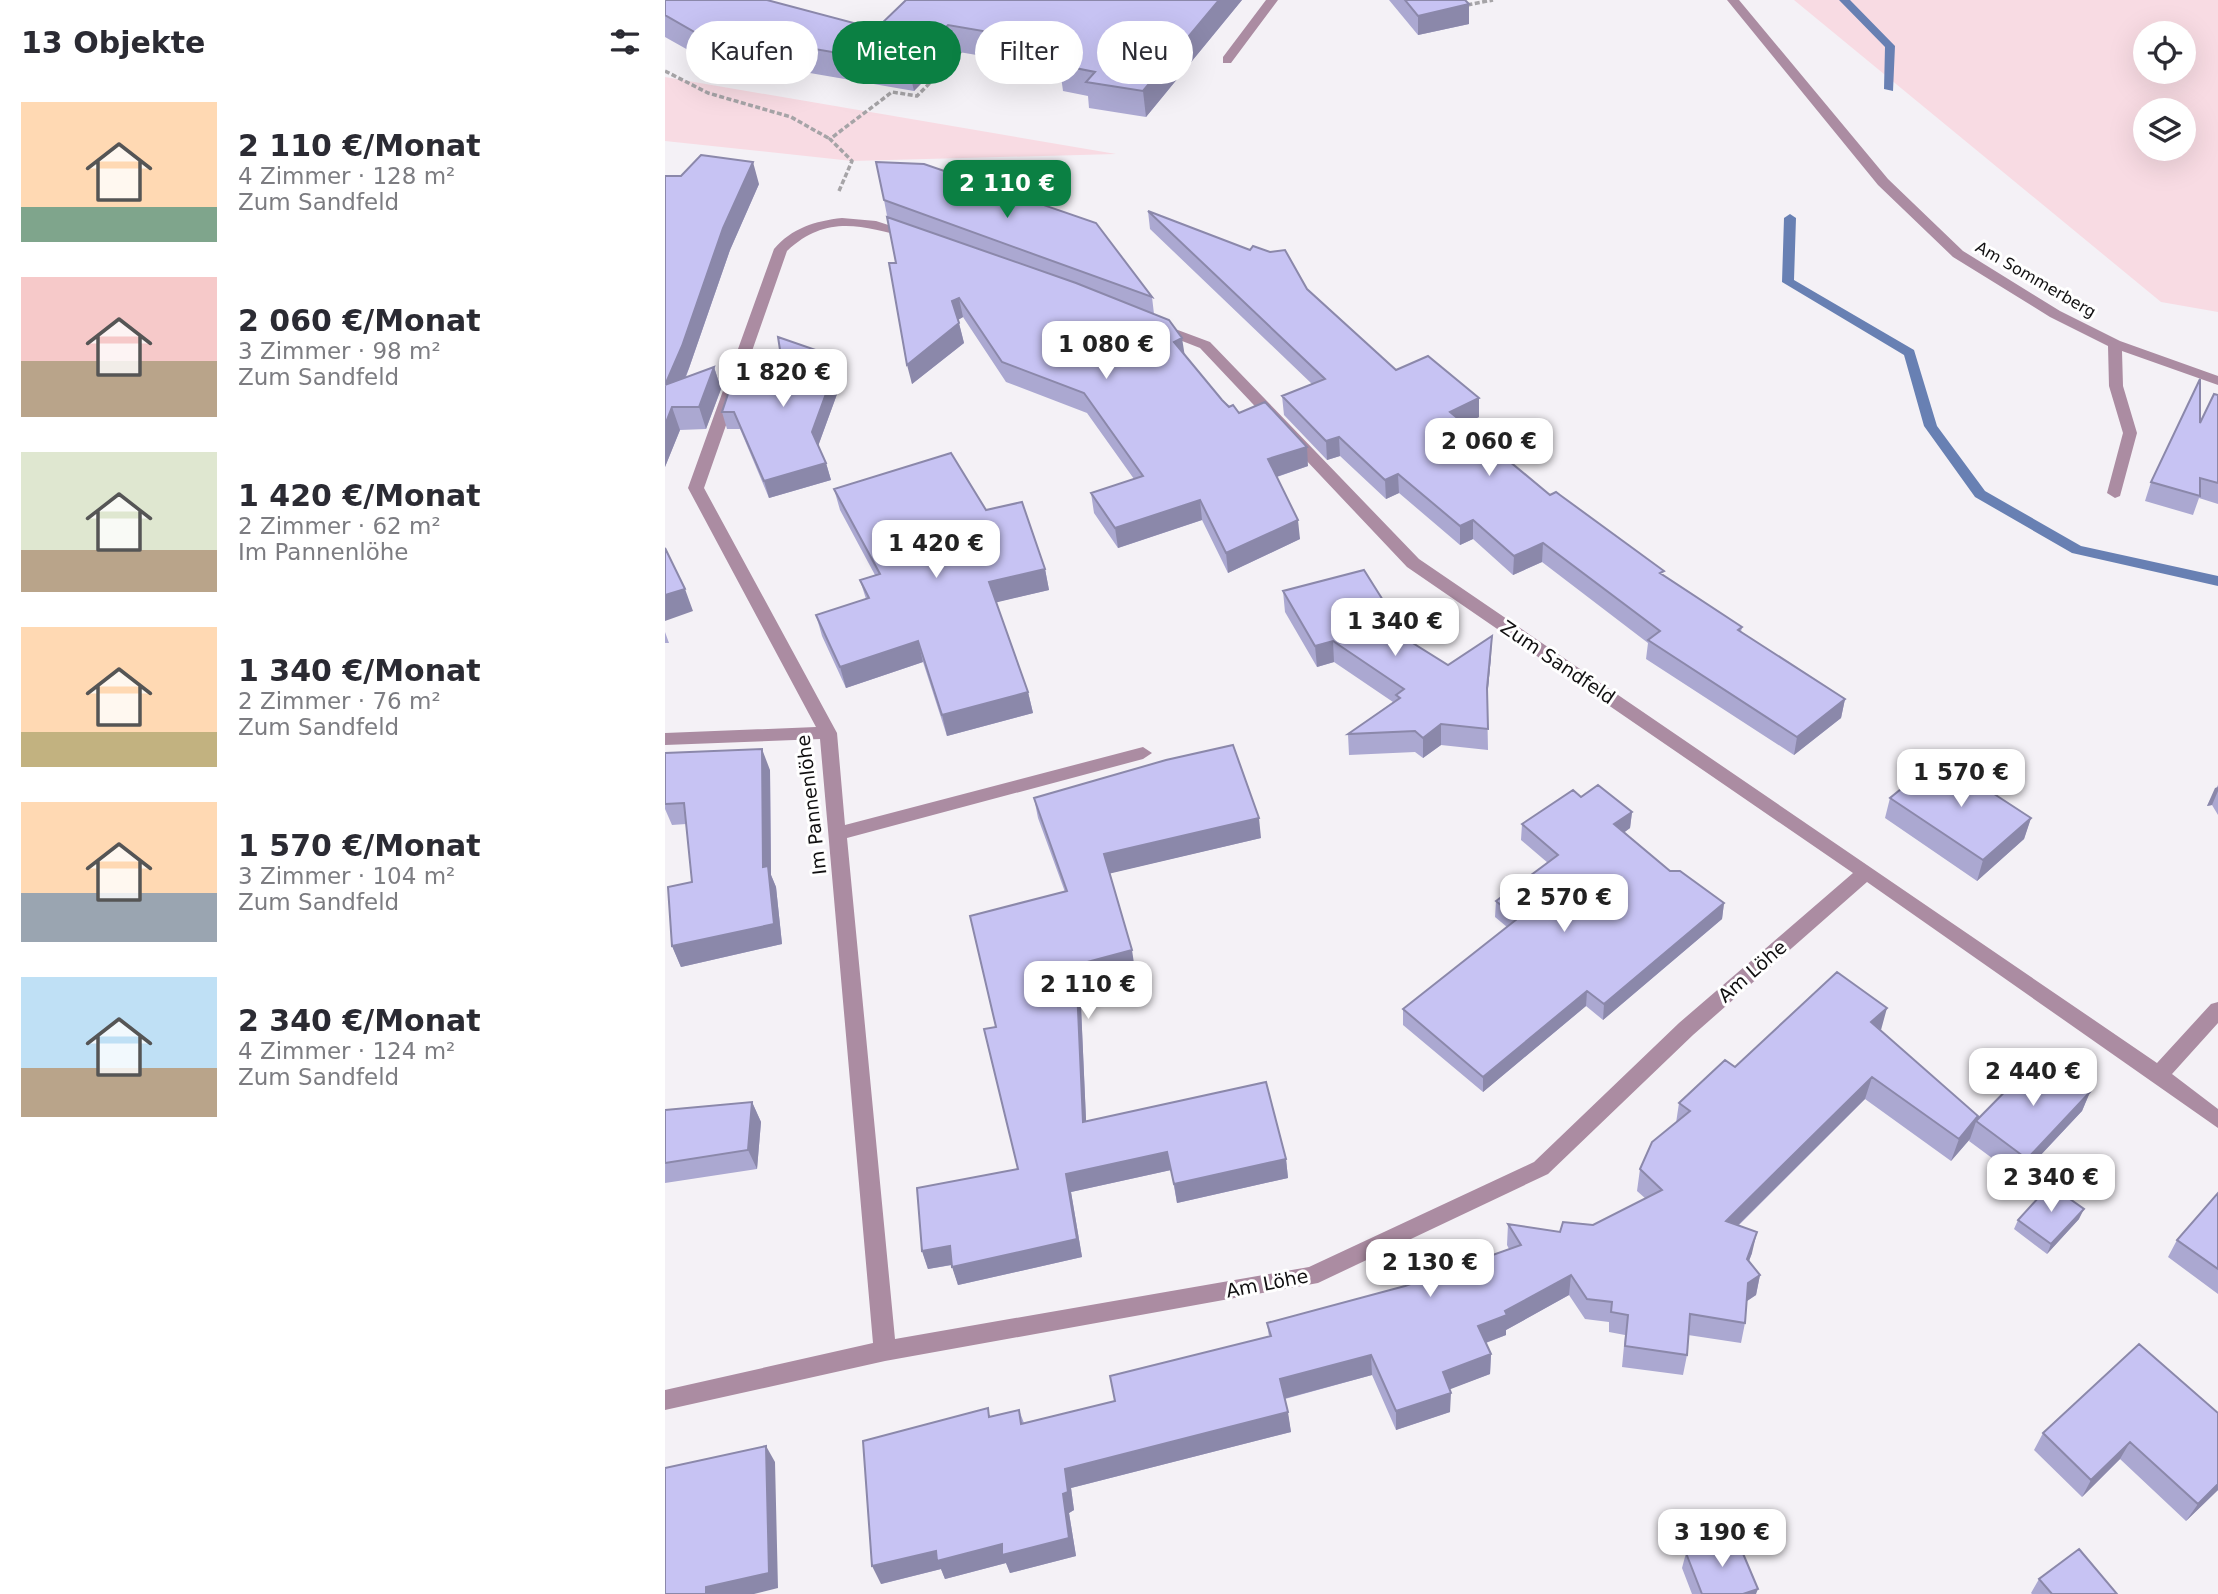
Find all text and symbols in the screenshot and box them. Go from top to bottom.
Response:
chip: Kaufen [686,21,818,84]
chip: Mieten [832,21,961,84]
chip: Filter [975,21,1083,84]
chip: Neu [1097,21,1193,84]
map controls [2133,21,2196,161]
button: locate [2133,21,2196,84]
icon: filters [606,23,644,61]
text: 13 Objekte [21,25,205,60]
button: layers [2133,98,2196,161]
text: 2 110 €/Monat [238,128,481,163]
icon: home [77,130,161,214]
pin: 2 110 € [942,160,1072,220]
text: 4 Zimmer · 128 m² [238,163,455,189]
text: 2 110 € [959,170,1055,196]
text: Zum Sandfeld [238,189,399,215]
street label: Am Sommerberg [1972,237,2099,322]
text: 2 060 €/Monat [238,303,481,338]
icon: home [77,305,161,389]
pin: 1 080 € [1041,322,1171,381]
text: 1 080 € [1058,331,1154,357]
text: 3 Zimmer · 98 m² [238,338,441,364]
pin: 1 820 € [718,350,848,409]
text: 1 820 € [735,359,831,385]
text: Zum Sandfeld [238,364,399,390]
pin: 2 060 € [1424,419,1554,478]
text: 2 060 € [1441,428,1537,454]
text: 1 420 €/Monat [238,478,481,513]
icon: home [77,480,161,564]
text: 2 Zimmer · 62 m² [238,513,441,539]
pin: 1 420 € [871,520,1001,580]
text: 1 420 € [888,530,984,556]
text: Im Pannenlöhe [238,539,409,565]
pin: 1 340 € [1330,598,1460,658]
text: 1 340 € [1347,608,1443,634]
street label: Zum Sandfeld [1497,616,1619,708]
text: 1 340 €/Monat [238,653,481,688]
icon: home [77,655,161,739]
text: 2 Zimmer · 76 m² [238,688,441,714]
text: Zum Sandfeld [238,714,399,740]
street label: Im Pannenlöhe [791,734,831,876]
pin: 1 570 € [1896,750,2026,809]
text: 1 570 € [1913,759,2009,785]
text: 1 570 €/Monat [238,828,481,863]
icon: home [77,830,161,914]
text: 3 Zimmer · 104 m² [238,863,455,889]
pin: 2 570 € [1499,874,1629,934]
text: 2 570 € [1516,884,1612,910]
text: Zum Sandfeld [238,889,399,915]
street label: Am Löhe [1713,935,1791,1007]
pin: 2 110 € [1023,962,1153,1021]
text: 2 110 € [1040,971,1136,997]
text: 2 340 €/Monat [238,1003,481,1038]
icon: home [77,1005,161,1089]
text: 4 Zimmer · 124 m² [238,1038,455,1064]
pin: 2 440 € [1968,1048,2098,1108]
text: 2 440 € [1985,1058,2081,1084]
text: Zum Sandfeld [238,1064,399,1090]
pin: 2 340 € [1986,1154,2116,1214]
text: 2 340 € [2003,1164,2099,1190]
pin: 2 130 € [1365,1240,1495,1299]
text: 2 130 € [1382,1249,1478,1275]
street label: Am Löhe [1224,1264,1310,1302]
pin: 3 190 € [1657,1510,1787,1569]
text: 3 190 € [1674,1519,1770,1545]

